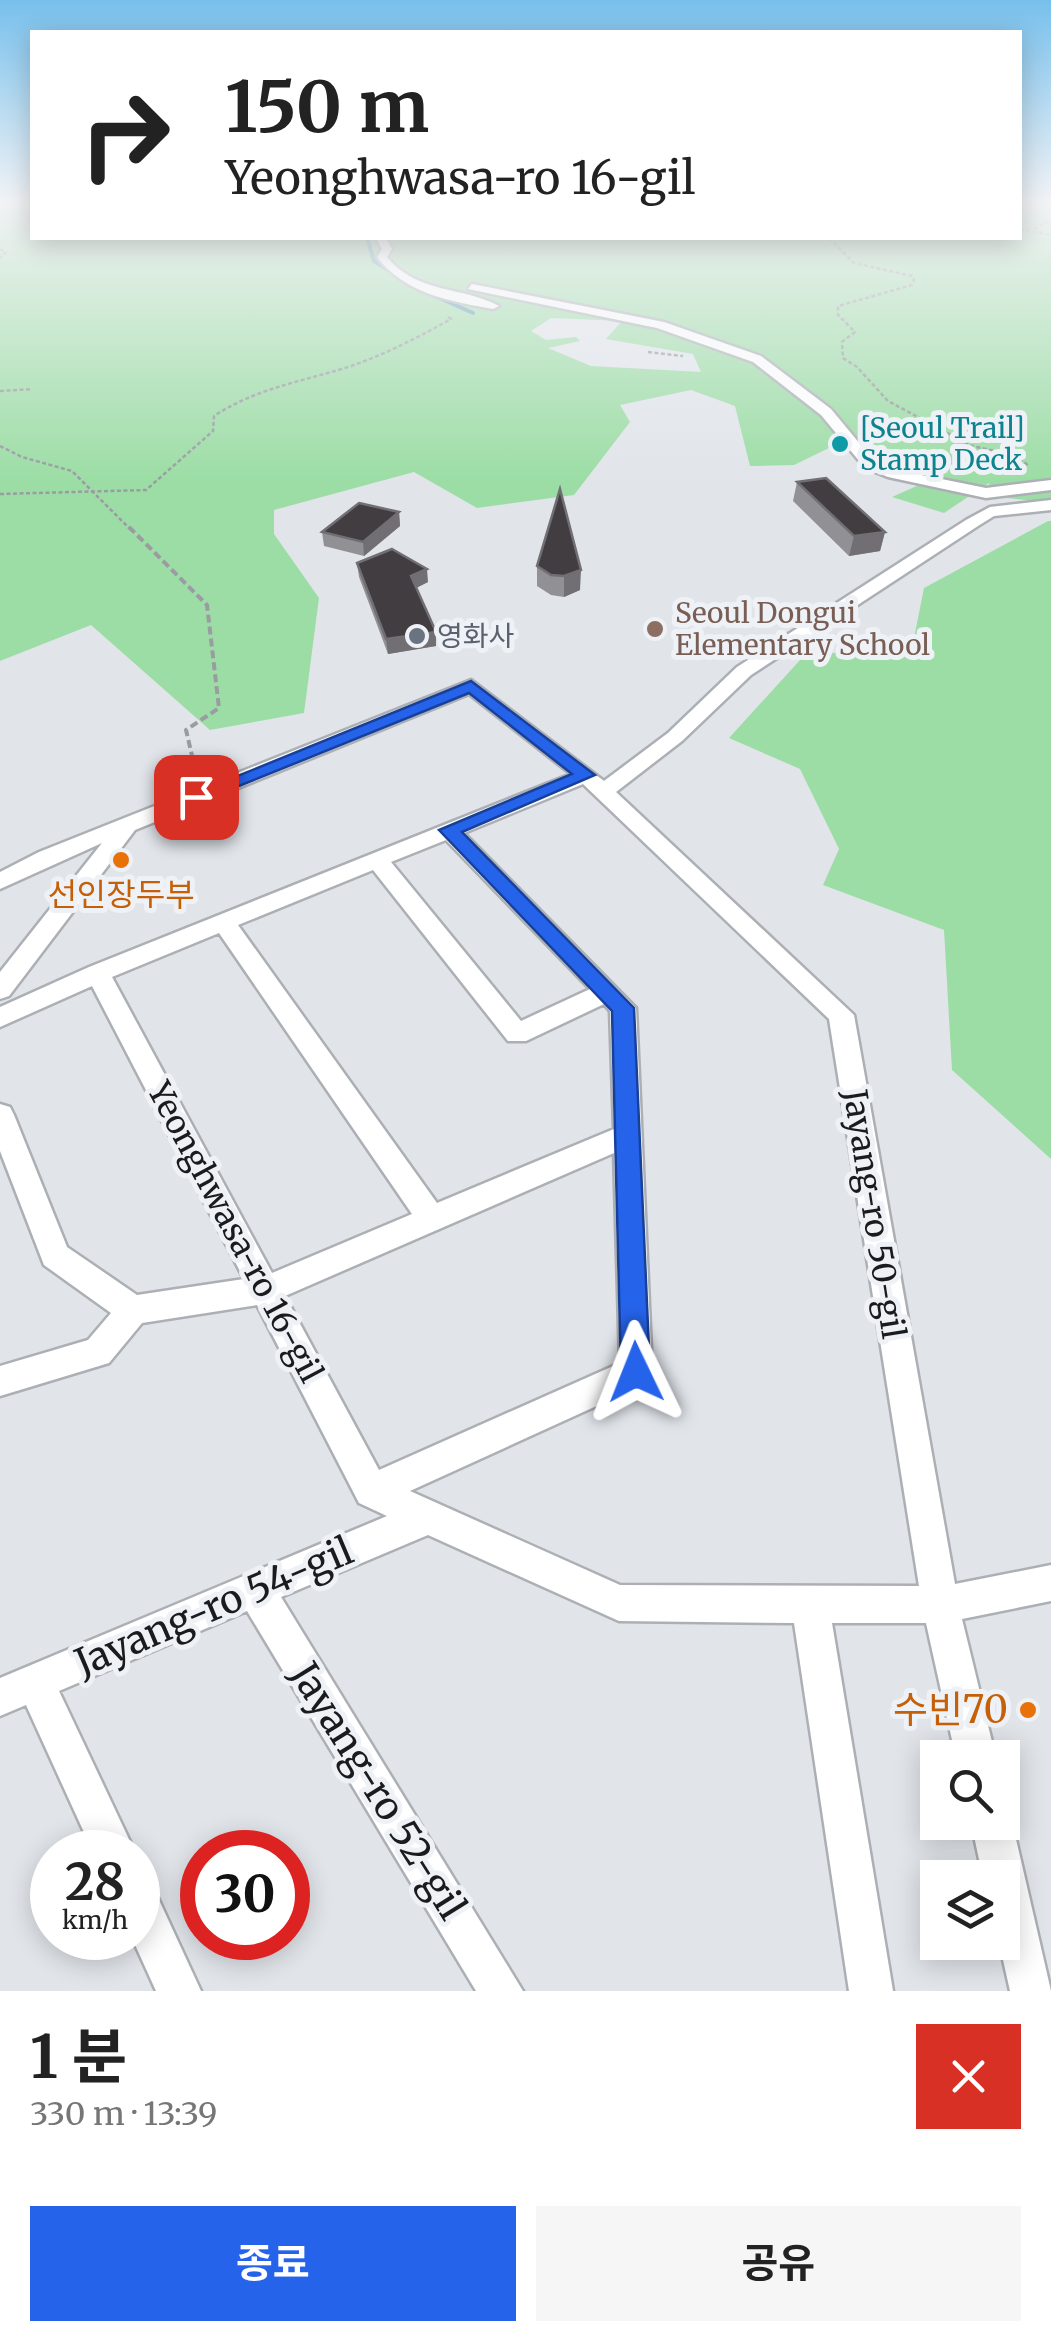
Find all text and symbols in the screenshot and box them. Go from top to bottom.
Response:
text: 150 m [225,63,429,151]
icon: right [60,70,190,200]
text: Yeonghwasa-ro 16-gil [225,150,696,206]
place label: [Seoul Trail] Stamp Deck [860,410,1025,478]
marker: [Seoul Trail] Stamp Deck [829,433,851,455]
place label: Seoul Dongui Elementary School [675,595,930,663]
place label: 영화사 [437,618,514,654]
marker: Seoul Dongui Elementary School [644,618,666,640]
marker: 영화사 [406,625,428,647]
pin [154,755,239,840]
icon: arrive [169,770,224,825]
marker: 선인장두부 [110,849,132,871]
place label: 선인장두부 [47,875,195,915]
street label: Yeonghwasa-ro 16-gil [138,1074,331,1389]
street label: Jayang-ro 50-gil [834,1086,913,1342]
position arrow [584,1320,688,1424]
street label: Jayang-ro 54-gil [67,1527,360,1688]
street label: Jayang-ro 52-gil [279,1653,476,1928]
place label: 수빈70 [893,1686,1008,1733]
marker: 수빈70 [1017,1699,1039,1721]
map controls [920,1740,1020,1960]
button: search [920,1740,1020,1840]
speed limit sign: 30 [180,1830,310,1960]
text: 28 [65,1851,125,1914]
button: layers [920,1860,1020,1960]
text: km/h [62,1904,128,1936]
text: 1 분 [30,2019,127,2094]
button: close [916,2024,1021,2129]
text: 330 m · 13:39 [30,2094,217,2134]
button: 종료 [30,2206,516,2321]
button: 공유 [536,2206,1021,2321]

